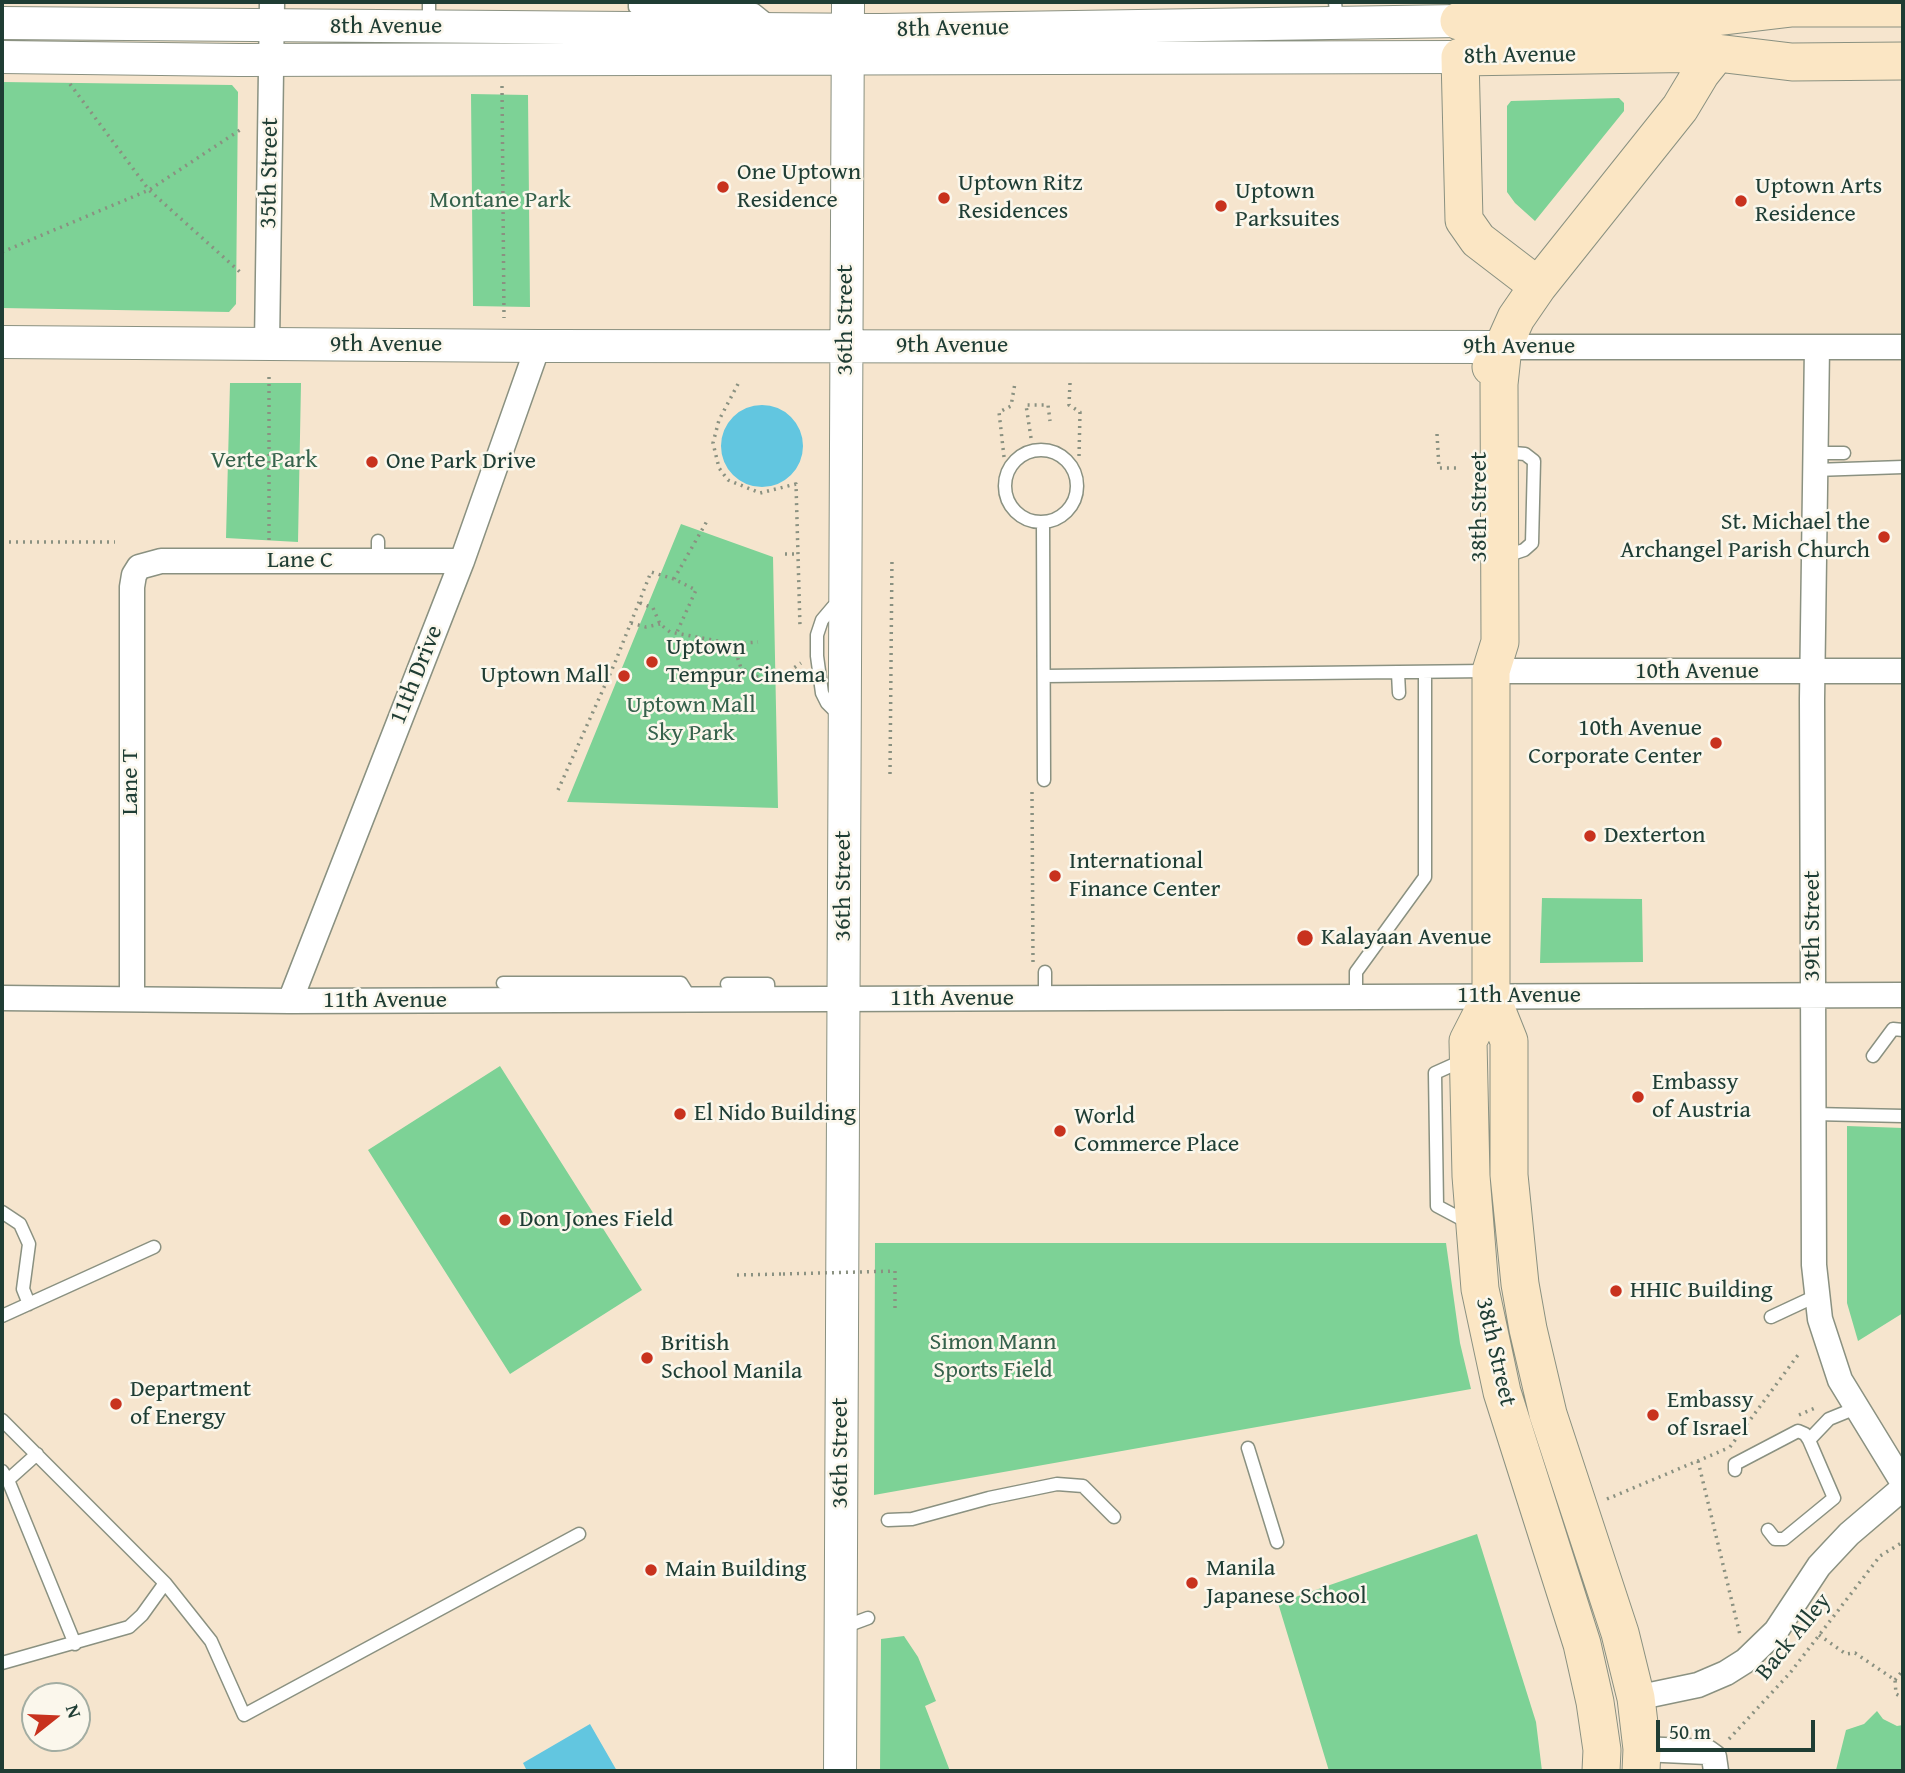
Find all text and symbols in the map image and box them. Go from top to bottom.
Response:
street label: 8th Avenue [330,13,442,41]
street label: 8th Avenue [896,14,1010,44]
street label: 8th Avenue [1463,41,1577,71]
street label: 35th Street [255,117,285,229]
place label: One Uptown Residence [737,159,861,215]
place label: Uptown Ritz Residences [958,170,1082,226]
place label: Uptown Arts Residence [1755,173,1882,229]
place label: Uptown Parksuites [1235,178,1340,234]
marker: One Uptown Residence [715,179,731,195]
park label: Montane Park [429,187,571,215]
marker: Uptown Ritz Residences [936,190,952,206]
marker: Uptown Arts Residence [1733,193,1749,209]
marker: Uptown Parksuites [1213,198,1229,214]
street label: 36th Street [832,264,860,376]
street label: 9th Avenue [330,331,442,359]
street label: 9th Avenue [896,332,1008,360]
street label: 9th Avenue [1463,333,1575,361]
park label: Verte Park [211,447,317,475]
place label: One Park Drive [386,448,536,476]
street label: 38th Street [1466,451,1494,563]
marker: One Park Drive [364,454,380,470]
place label: St. Michael the Archangel Parish Church [1620,509,1870,565]
marker: St. Michael the Archangel Parish Church [1876,529,1892,545]
street label: Lane C [267,547,333,575]
street label: 11th Drive [384,621,450,729]
place label: Uptown Tempur Cinema [666,634,826,690]
marker: Uptown Tempur Cinema [644,654,660,670]
street label: 10th Avenue [1635,658,1759,686]
place label: Uptown Mall [481,662,610,690]
marker: Uptown Mall [616,668,632,684]
park label: Uptown Mall Sky Park [626,692,756,748]
place label: 10th Avenue Corporate Center [1528,715,1702,771]
marker: 10th Avenue Corporate Center [1708,735,1724,751]
street label: Lane T [117,749,145,815]
place label: Dexterton [1604,822,1706,850]
marker: Dexterton [1582,828,1598,844]
street label: 36th Street [830,830,858,942]
place label: International Finance Center [1069,848,1220,904]
marker: International Finance Center [1047,868,1063,884]
street label: 39th Street [1799,870,1827,982]
place label: Kalayaan Avenue [1321,924,1491,952]
marker: Kalayaan Avenue [1295,928,1315,948]
street label: 11th Avenue [1457,982,1581,1010]
street label: 11th Avenue [890,985,1014,1013]
street label: 11th Avenue [323,987,447,1015]
place label: Embassy of Austria [1652,1069,1751,1125]
marker: Embassy of Austria [1630,1089,1646,1105]
place label: El Nido Building [694,1100,856,1128]
place label: World Commerce Place [1074,1103,1239,1159]
marker: El Nido Building [672,1106,688,1122]
marker: World Commerce Place [1052,1123,1068,1139]
place label: Don Jones Field [519,1206,673,1234]
marker: Don Jones Field [497,1212,513,1228]
place label: HHIC Building [1630,1277,1773,1305]
marker: HHIC Building [1608,1283,1624,1299]
street label: 38th Street [1468,1295,1522,1409]
park label: Simon Mann Sports Field [929,1329,1057,1385]
place label: British School Manila [661,1330,802,1386]
marker: British School Manila [639,1350,655,1366]
place label: Department of Energy [130,1376,251,1432]
place label: Embassy of Israel [1667,1387,1754,1443]
marker: Department of Energy [108,1396,124,1412]
street label: 36th Street [827,1397,855,1509]
marker: Embassy of Israel [1645,1407,1661,1423]
place label: Manila Japanese School [1206,1555,1367,1611]
place label: Main Building [665,1556,807,1584]
marker: Main Building [643,1562,659,1578]
marker: Manila Japanese School [1184,1575,1200,1591]
street label: Back Alley [1750,1588,1838,1686]
north arrow [21,1682,91,1752]
text: N [59,1701,89,1721]
scale bar [1660,1706,1819,1750]
text: 50 m [1669,1716,1711,1747]

